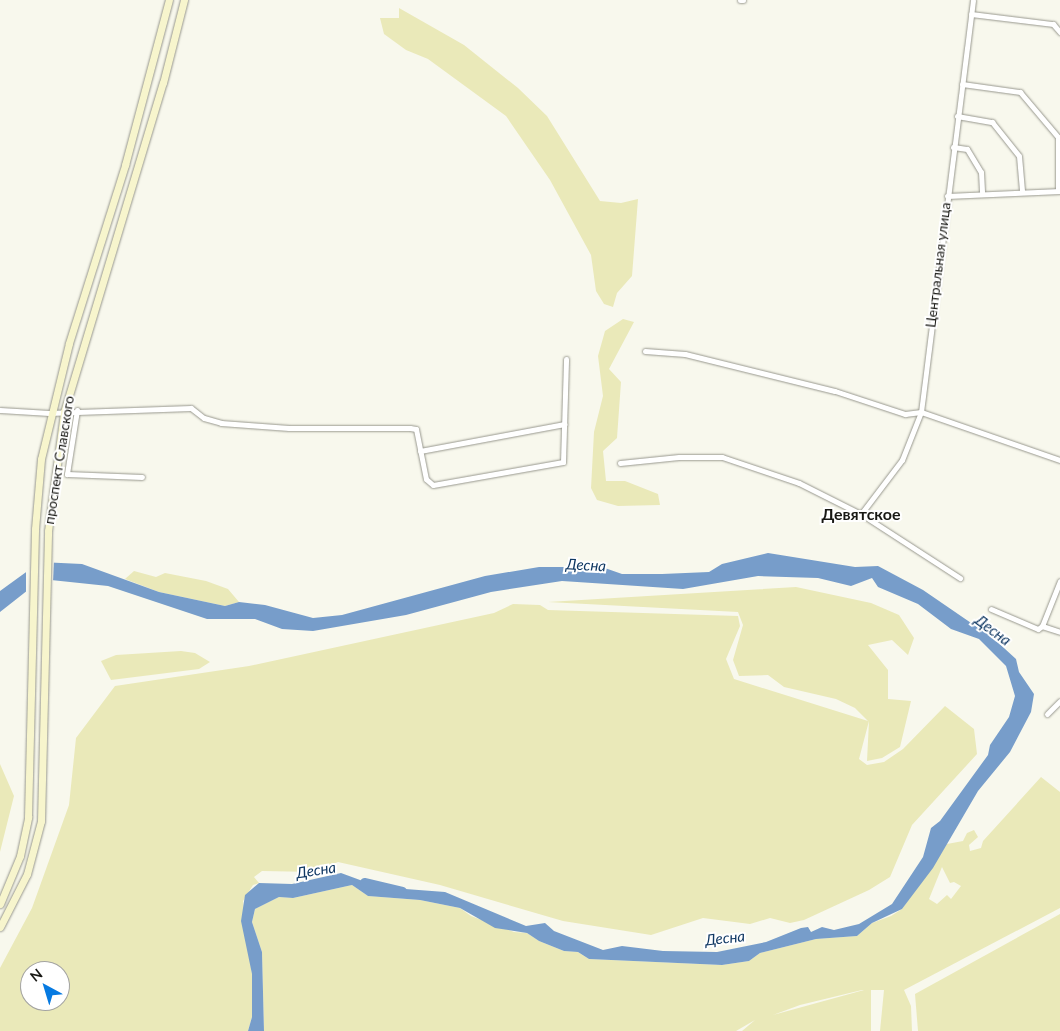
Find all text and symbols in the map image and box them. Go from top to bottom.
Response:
street label: Центральная улица [922,201,954,329]
street label: проспект Славского [41,395,77,525]
district label: Девятское [822,504,900,524]
water label: Десна [566,555,606,575]
water label: Десна [972,611,1014,649]
water label: Десна [295,858,337,882]
water label: Десна [704,927,746,949]
north arrow [20,961,70,1011]
text: N [26,965,45,985]

